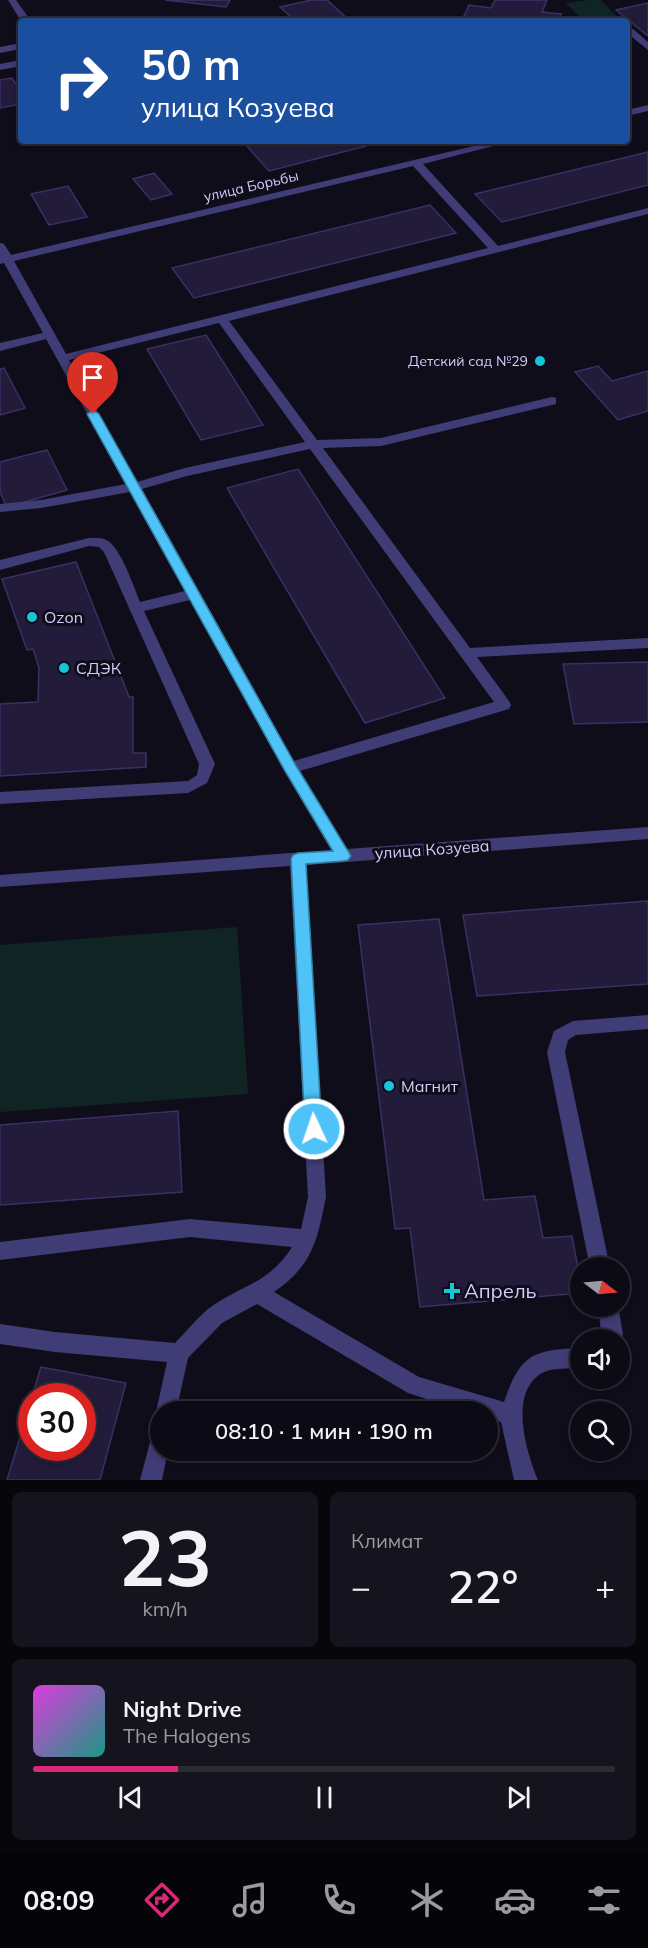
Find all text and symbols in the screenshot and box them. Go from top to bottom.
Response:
text: 50 m [141,38,241,91]
icon: right [42,42,120,120]
text: улица Козуева [141,90,335,124]
street label: улица Борьбы [202,166,300,206]
pin [67,352,118,414]
place label: Детский сад №29 [408,352,528,370]
marker: Детский сад №29 [533,354,547,368]
icon: arrive [76,361,109,394]
place label: Ozon [44,607,83,627]
marker: Ozon [25,610,39,624]
place label: СДЭК [76,658,122,678]
marker: СДЭК [57,661,71,675]
street label: улица Козуева [374,835,490,863]
place label: Магнит [401,1076,459,1096]
marker: Магнит [382,1079,396,1093]
position arrow [282,1097,346,1161]
north arrow [570,1257,630,1317]
map controls [570,1257,630,1461]
place label: Апрель [464,1278,537,1303]
marker: Апрель [445,1284,459,1298]
button: sound [570,1329,630,1389]
speed limit sign: 30 [18,1383,96,1461]
button: search [570,1401,630,1461]
text: 08:10 · 1 мин · 190 m [215,1417,433,1445]
text: 23 [118,1508,212,1606]
text: Климат [351,1528,423,1553]
text: 22° [448,1558,518,1614]
text: − [351,1566,371,1607]
text: + [595,1566,615,1607]
text: km/h [142,1596,188,1621]
text: Night Drive [123,1695,242,1723]
text: The Halogens [123,1723,251,1748]
icon: previous [114,1781,147,1814]
icon: pause [308,1781,341,1814]
icon: next [502,1781,535,1814]
icon: directions [141,1879,183,1921]
icon: music [229,1879,271,1921]
icon: phone [318,1879,360,1921]
icon: climate [406,1879,448,1921]
icon: car [494,1879,536,1921]
icon: filters [583,1879,625,1921]
text: 08:09 [23,1883,95,1917]

